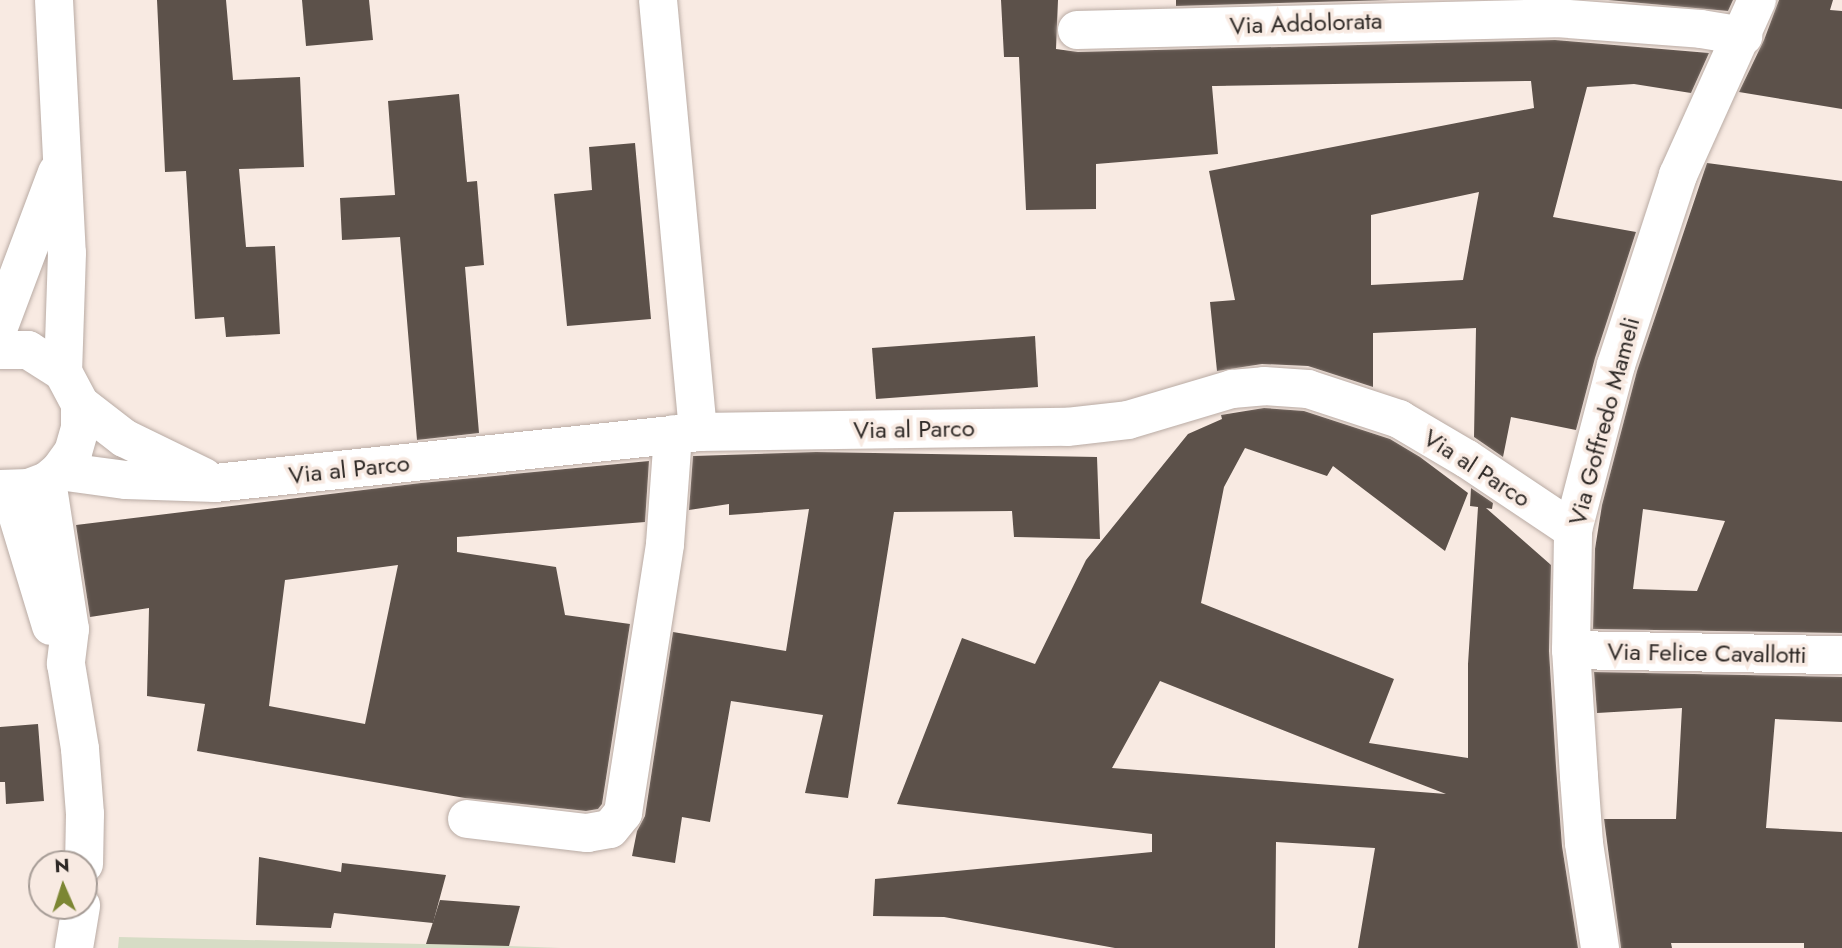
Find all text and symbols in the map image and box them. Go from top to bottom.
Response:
street label: Via Addolorata [1229,6,1383,40]
street label: Via Goffredo Mameli [1562,314,1646,528]
street label: Via al Parco [853,414,975,444]
street label: Via al Parco [1418,423,1536,513]
street label: Via al Parco [287,448,411,490]
street label: Via Felice Cavallotti [1607,637,1807,669]
north arrow [28,850,98,920]
text: N [54,852,70,879]

